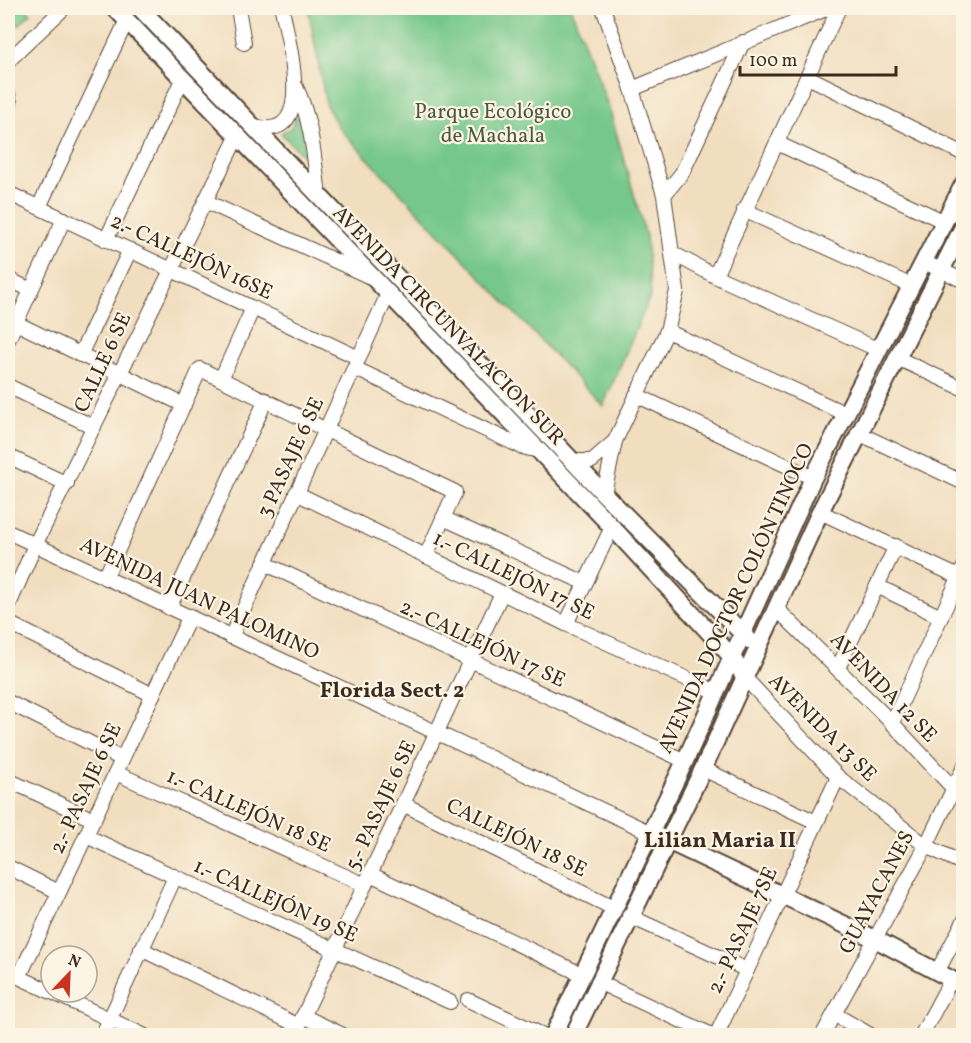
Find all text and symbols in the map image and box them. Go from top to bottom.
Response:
scale bar [740,39,896,77]
text: 100 m [749,49,798,74]
park label: Parque Ecológico de Machala [415,98,571,151]
street label: AVENIDA CIRCUNVALACION SUR [325,200,571,452]
street label: 2.- CALLEJÓN 16SE [105,207,277,308]
street label: CALLE 6 SE [68,308,139,417]
street label: 3 PASAJE 6 SE [251,393,332,523]
street label: AVENIDA DOCTOR COLÓN TINOCO [651,439,821,759]
street label: 1.- CALLEJÓN 17 SE [428,525,599,628]
street label: AVENIDA JUAN PALOMINO [75,531,324,668]
street label: 2.- CALLEJÓN 17 SE [395,593,570,695]
street label: AVENIDA 12 SE [823,626,943,750]
street label: AVENIDA 13 SE [761,667,883,789]
district label: Florida Sect. 2 [320,676,464,707]
street label: 2.- PASAJE 6 SE [43,718,129,859]
street label: 5.- PASAJE 6 SE [339,736,424,875]
street label: 1.- CALLEJÓN 18 SE [162,762,335,861]
street label: CALLEJÓN 18 SE [441,792,592,885]
district label: Lilian Maria II [644,826,796,857]
street label: GUAYACANES [833,826,922,959]
street label: 1.- CALLEJÓN 19 SE [189,852,362,951]
street label: 2.- PASAJE 7SE [701,862,785,999]
north arrow [39,944,99,1004]
text: N [64,950,84,975]

